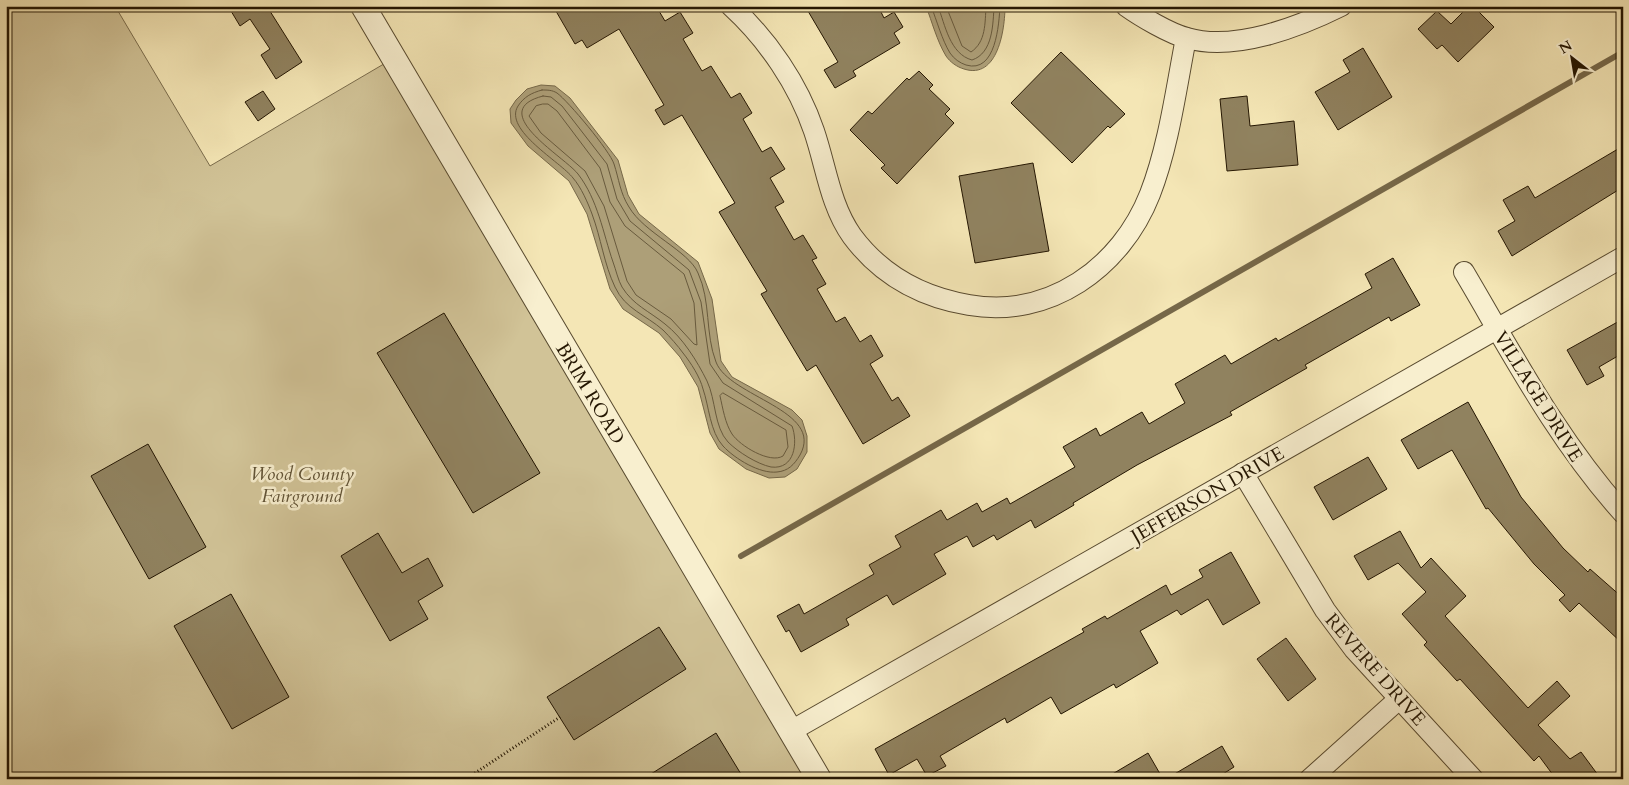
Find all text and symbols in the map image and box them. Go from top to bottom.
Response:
north arrow [1546,32,1596,82]
text: N [1555,36,1576,59]
street label: VILLAGE DRIVE [1487,326,1589,467]
street label: BRIM ROAD [550,338,631,449]
street label: JEFFERSON DRIVE [1124,440,1289,551]
park label: Wood County Fairground [250,461,354,509]
street label: REVERE DRIVE [1319,608,1431,732]

